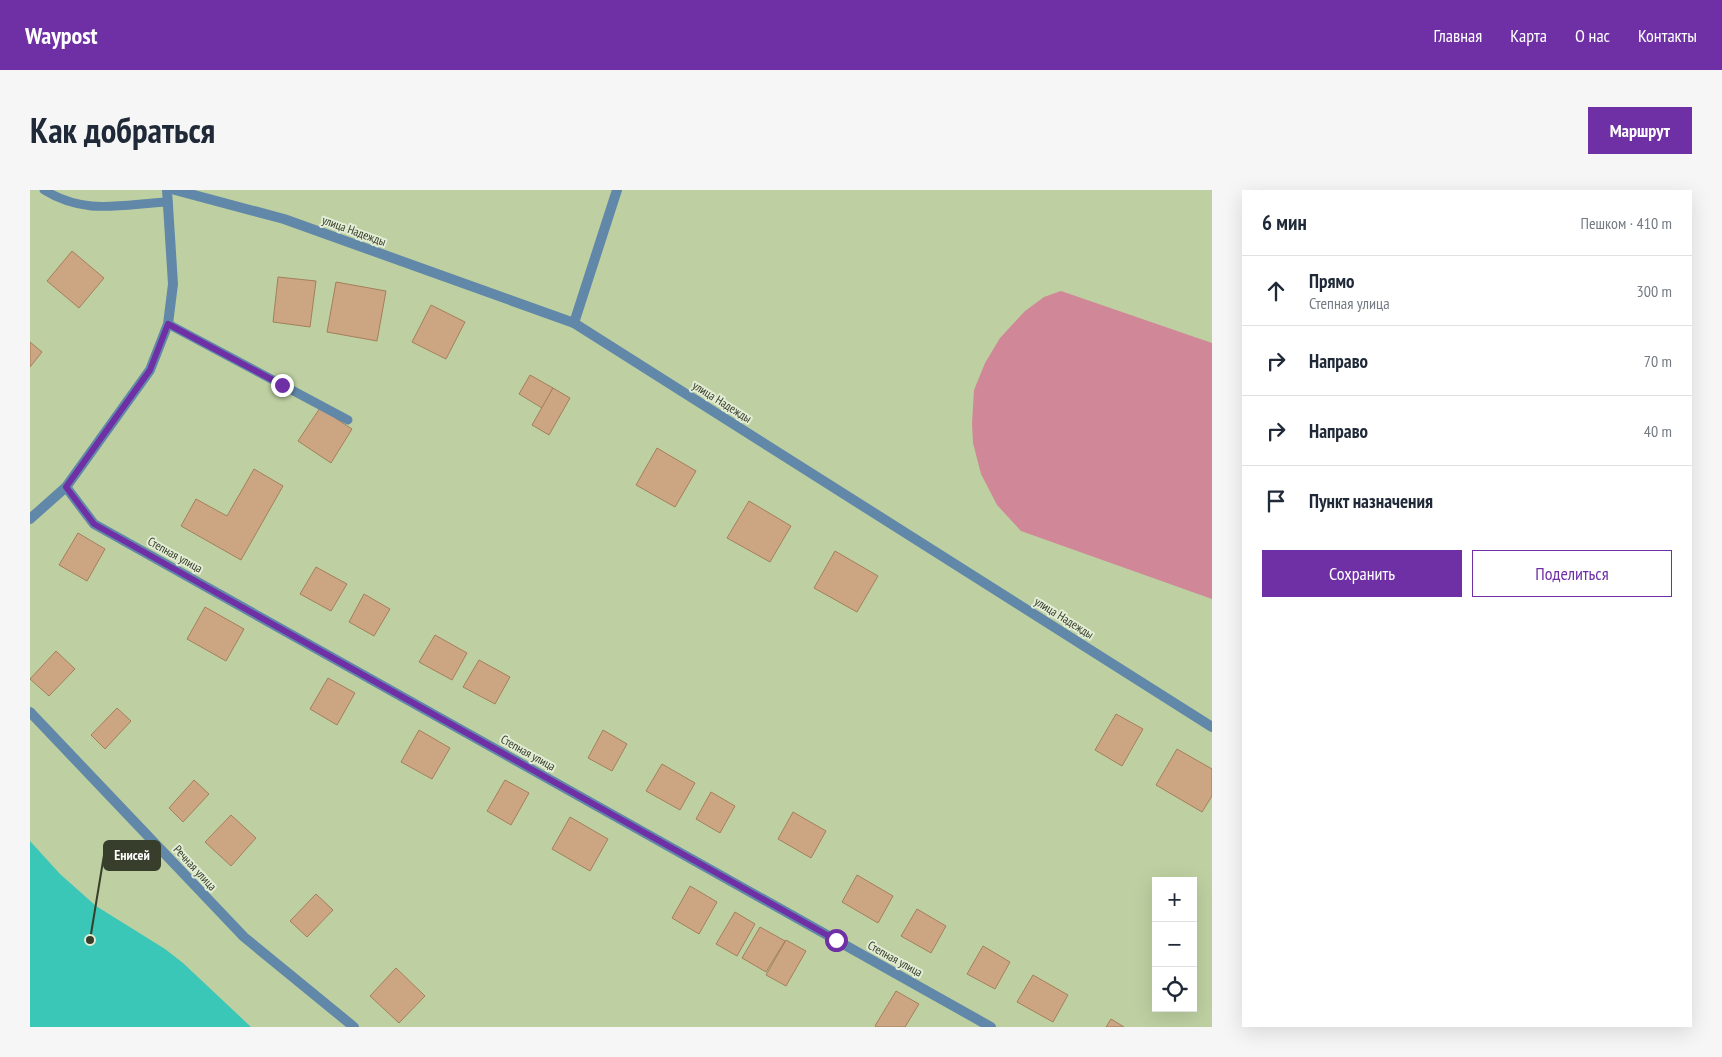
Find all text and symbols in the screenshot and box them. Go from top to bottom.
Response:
text: Waypost [25,20,98,51]
text: Главная [1434,24,1482,47]
text: Карта [1510,24,1547,47]
text: О нас [1575,24,1610,47]
text: Контакты [1638,24,1697,47]
text: Как добраться [30,107,215,153]
button: Маршрут [1588,107,1692,154]
text: 6 мин [1262,209,1307,236]
street label: улица Надежды [320,212,388,249]
text: Пешком · 410 m [1581,213,1672,233]
text: Прямо [1309,269,1354,293]
icon: ahead [1262,277,1290,305]
text: 300 m [1637,281,1672,301]
text: Степная улица [1309,293,1390,313]
icon: right [1262,347,1290,375]
text: Направо [1309,349,1368,373]
text: 70 m [1644,351,1672,371]
route end [271,374,294,397]
street label: улица Надежды [690,377,755,426]
icon: right [1262,417,1290,445]
text: Направо [1309,419,1368,443]
text: 40 m [1644,421,1672,441]
icon: arrive [1262,487,1290,515]
text: Пункт назначения [1309,489,1433,513]
street label: Степная улица [145,533,205,576]
button: Сохранить [1262,550,1462,597]
button: Поделиться [1472,550,1672,597]
street label: улица Надежды [1032,593,1097,642]
street label: Степная улица [498,731,558,774]
callout: Енисей [104,841,160,870]
street label: Речная улица [171,842,220,894]
text: Енисей [114,846,150,864]
map controls [1152,877,1197,1012]
button: + [1152,877,1197,922]
button: − [1152,922,1197,967]
route start [825,929,848,952]
street label: Степная улица [865,937,925,980]
button: locate [1152,967,1197,1012]

